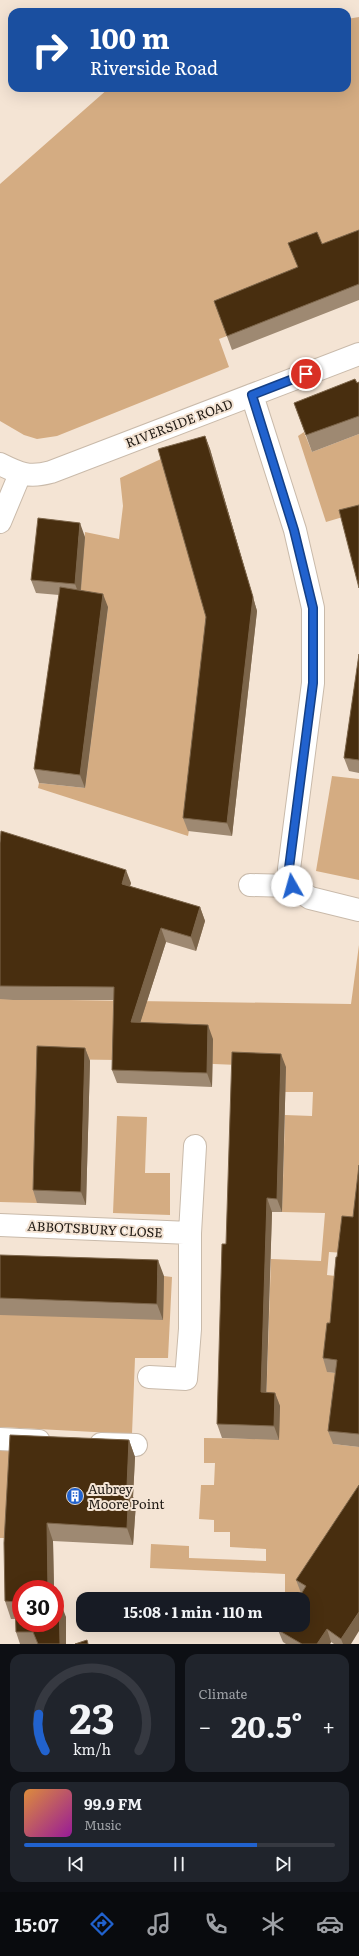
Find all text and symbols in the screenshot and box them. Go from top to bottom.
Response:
text: 100 m [90,16,170,58]
icon: right [24,24,76,76]
text: Riverside Road [90,54,218,81]
pin [289,357,323,391]
icon: arrive [295,363,317,385]
street label: RIVERSIDE ROAD [122,393,235,452]
position arrow [271,865,313,907]
street label: ABBOTSBURY CLOSE [27,1215,163,1242]
place label: Aubrey Moore Point [88,1479,165,1513]
building icon: Aubrey Moore Point [65,1486,85,1506]
speed limit sign: 30 [12,1580,64,1632]
text: 15:08 · 1 min · 110 m [124,1600,262,1623]
text: Climate [199,1684,247,1703]
text: 23 [69,1685,115,1747]
text: 20.5° [231,1703,302,1747]
text: − [199,1709,211,1742]
text: + [322,1709,335,1742]
text: km/h [73,1738,112,1759]
text: 99.9 FM [84,1792,142,1815]
text: Music [84,1815,121,1834]
icon: previous [65,1853,87,1875]
icon: pause [168,1853,190,1875]
icon: next [272,1853,294,1875]
icon: directions [88,1910,116,1938]
icon: music [145,1910,173,1938]
icon: phone [202,1910,230,1938]
icon: climate [259,1910,287,1938]
icon: car [316,1910,344,1938]
text: 15:07 [15,1911,58,1938]

